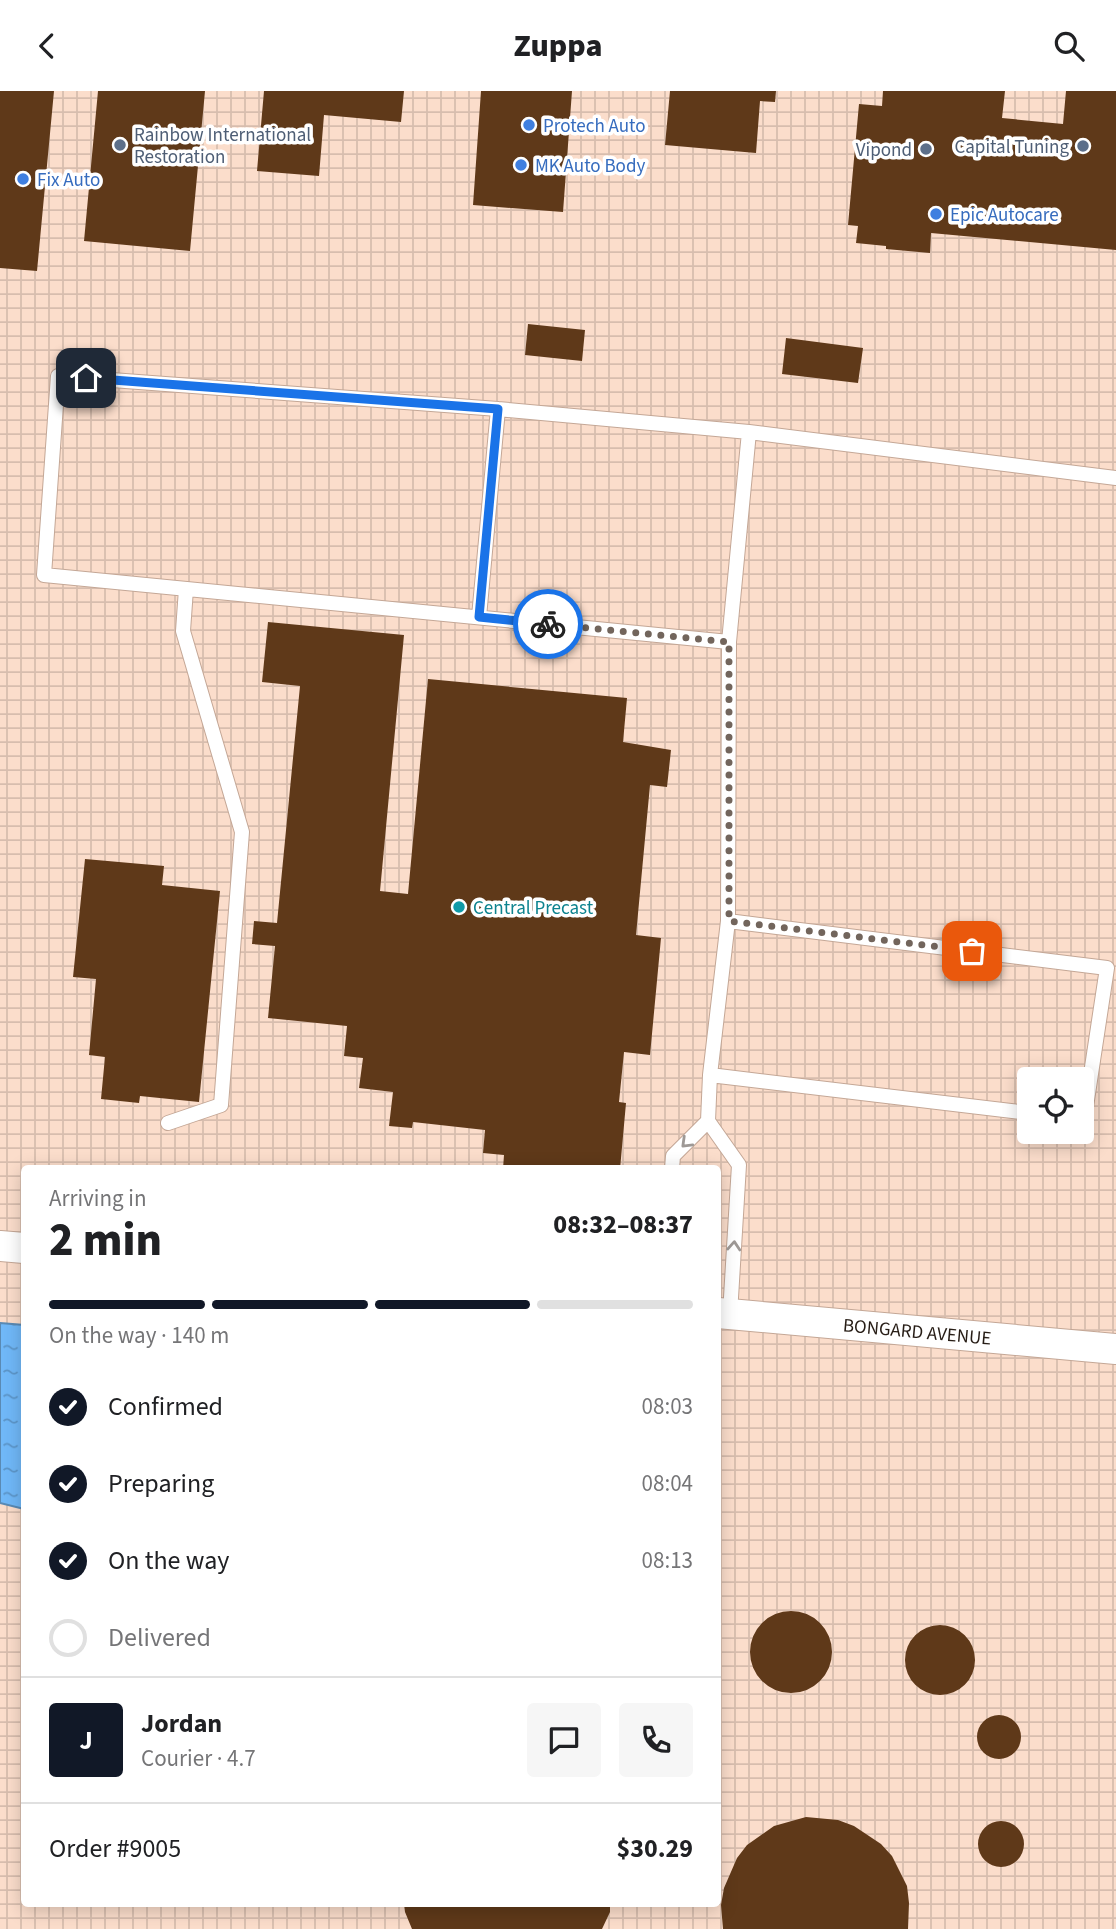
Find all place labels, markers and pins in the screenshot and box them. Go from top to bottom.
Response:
place label: Protech Auto [543,113,646,140]
marker: Protech Auto [521,117,537,133]
place label: Rainbow International Restoration [134,122,311,171]
place label: Capital Tuning [954,134,1069,161]
marker: Rainbow International Restoration [112,137,128,153]
place label: Vipond [856,137,912,164]
marker: Capital Tuning [1075,138,1091,154]
marker: Vipond [918,141,934,157]
place label: MK Auto Body [535,153,645,180]
marker: MK Auto Body [513,157,529,173]
place label: Fix Auto [37,167,100,194]
marker: Fix Auto [15,171,31,187]
place label: Epic Autocare [950,202,1059,229]
marker: Epic Autocare [928,206,944,222]
pin [56,348,116,408]
place label: Central Precast [473,895,594,922]
marker: Central Precast [451,899,467,915]
pin [942,921,1002,981]

